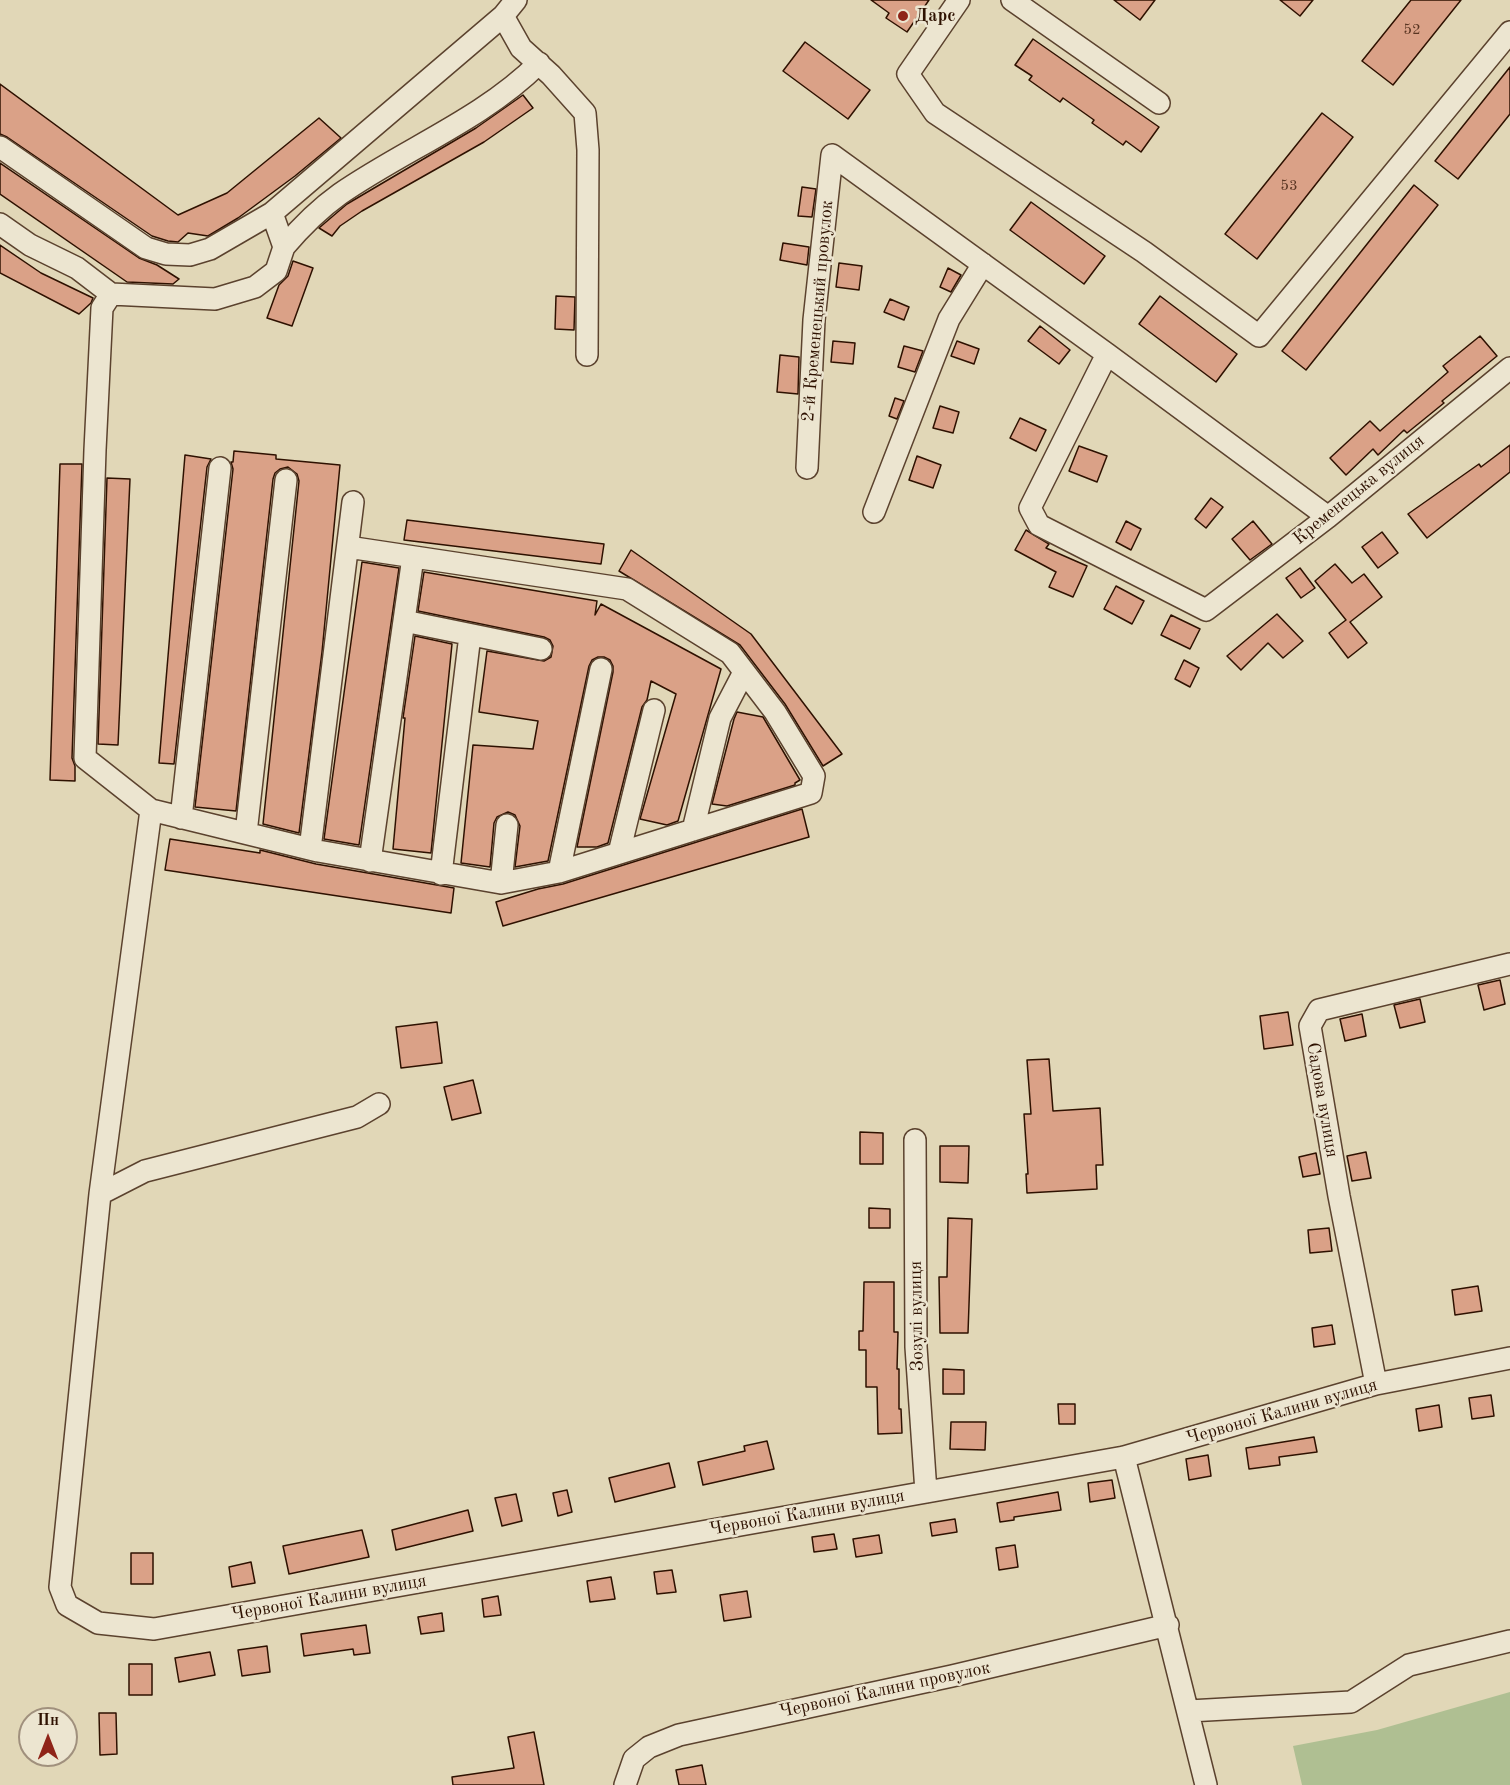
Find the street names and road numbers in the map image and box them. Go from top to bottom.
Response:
street label: 2-й Кременецький провулок [798,199,838,423]
street label: Кременецька вулиця [1289,430,1429,550]
street label: Садова вулиця [1301,1041,1343,1159]
street label: Зозулі вулиця [905,1261,929,1371]
street label: Червоної Калини вулиця [1184,1374,1380,1450]
street label: Червоної Калини вулиця [708,1485,906,1541]
street label: Червоної Калини вулиця [230,1570,428,1626]
street label: Червоної Калини провулок [778,1657,992,1723]

